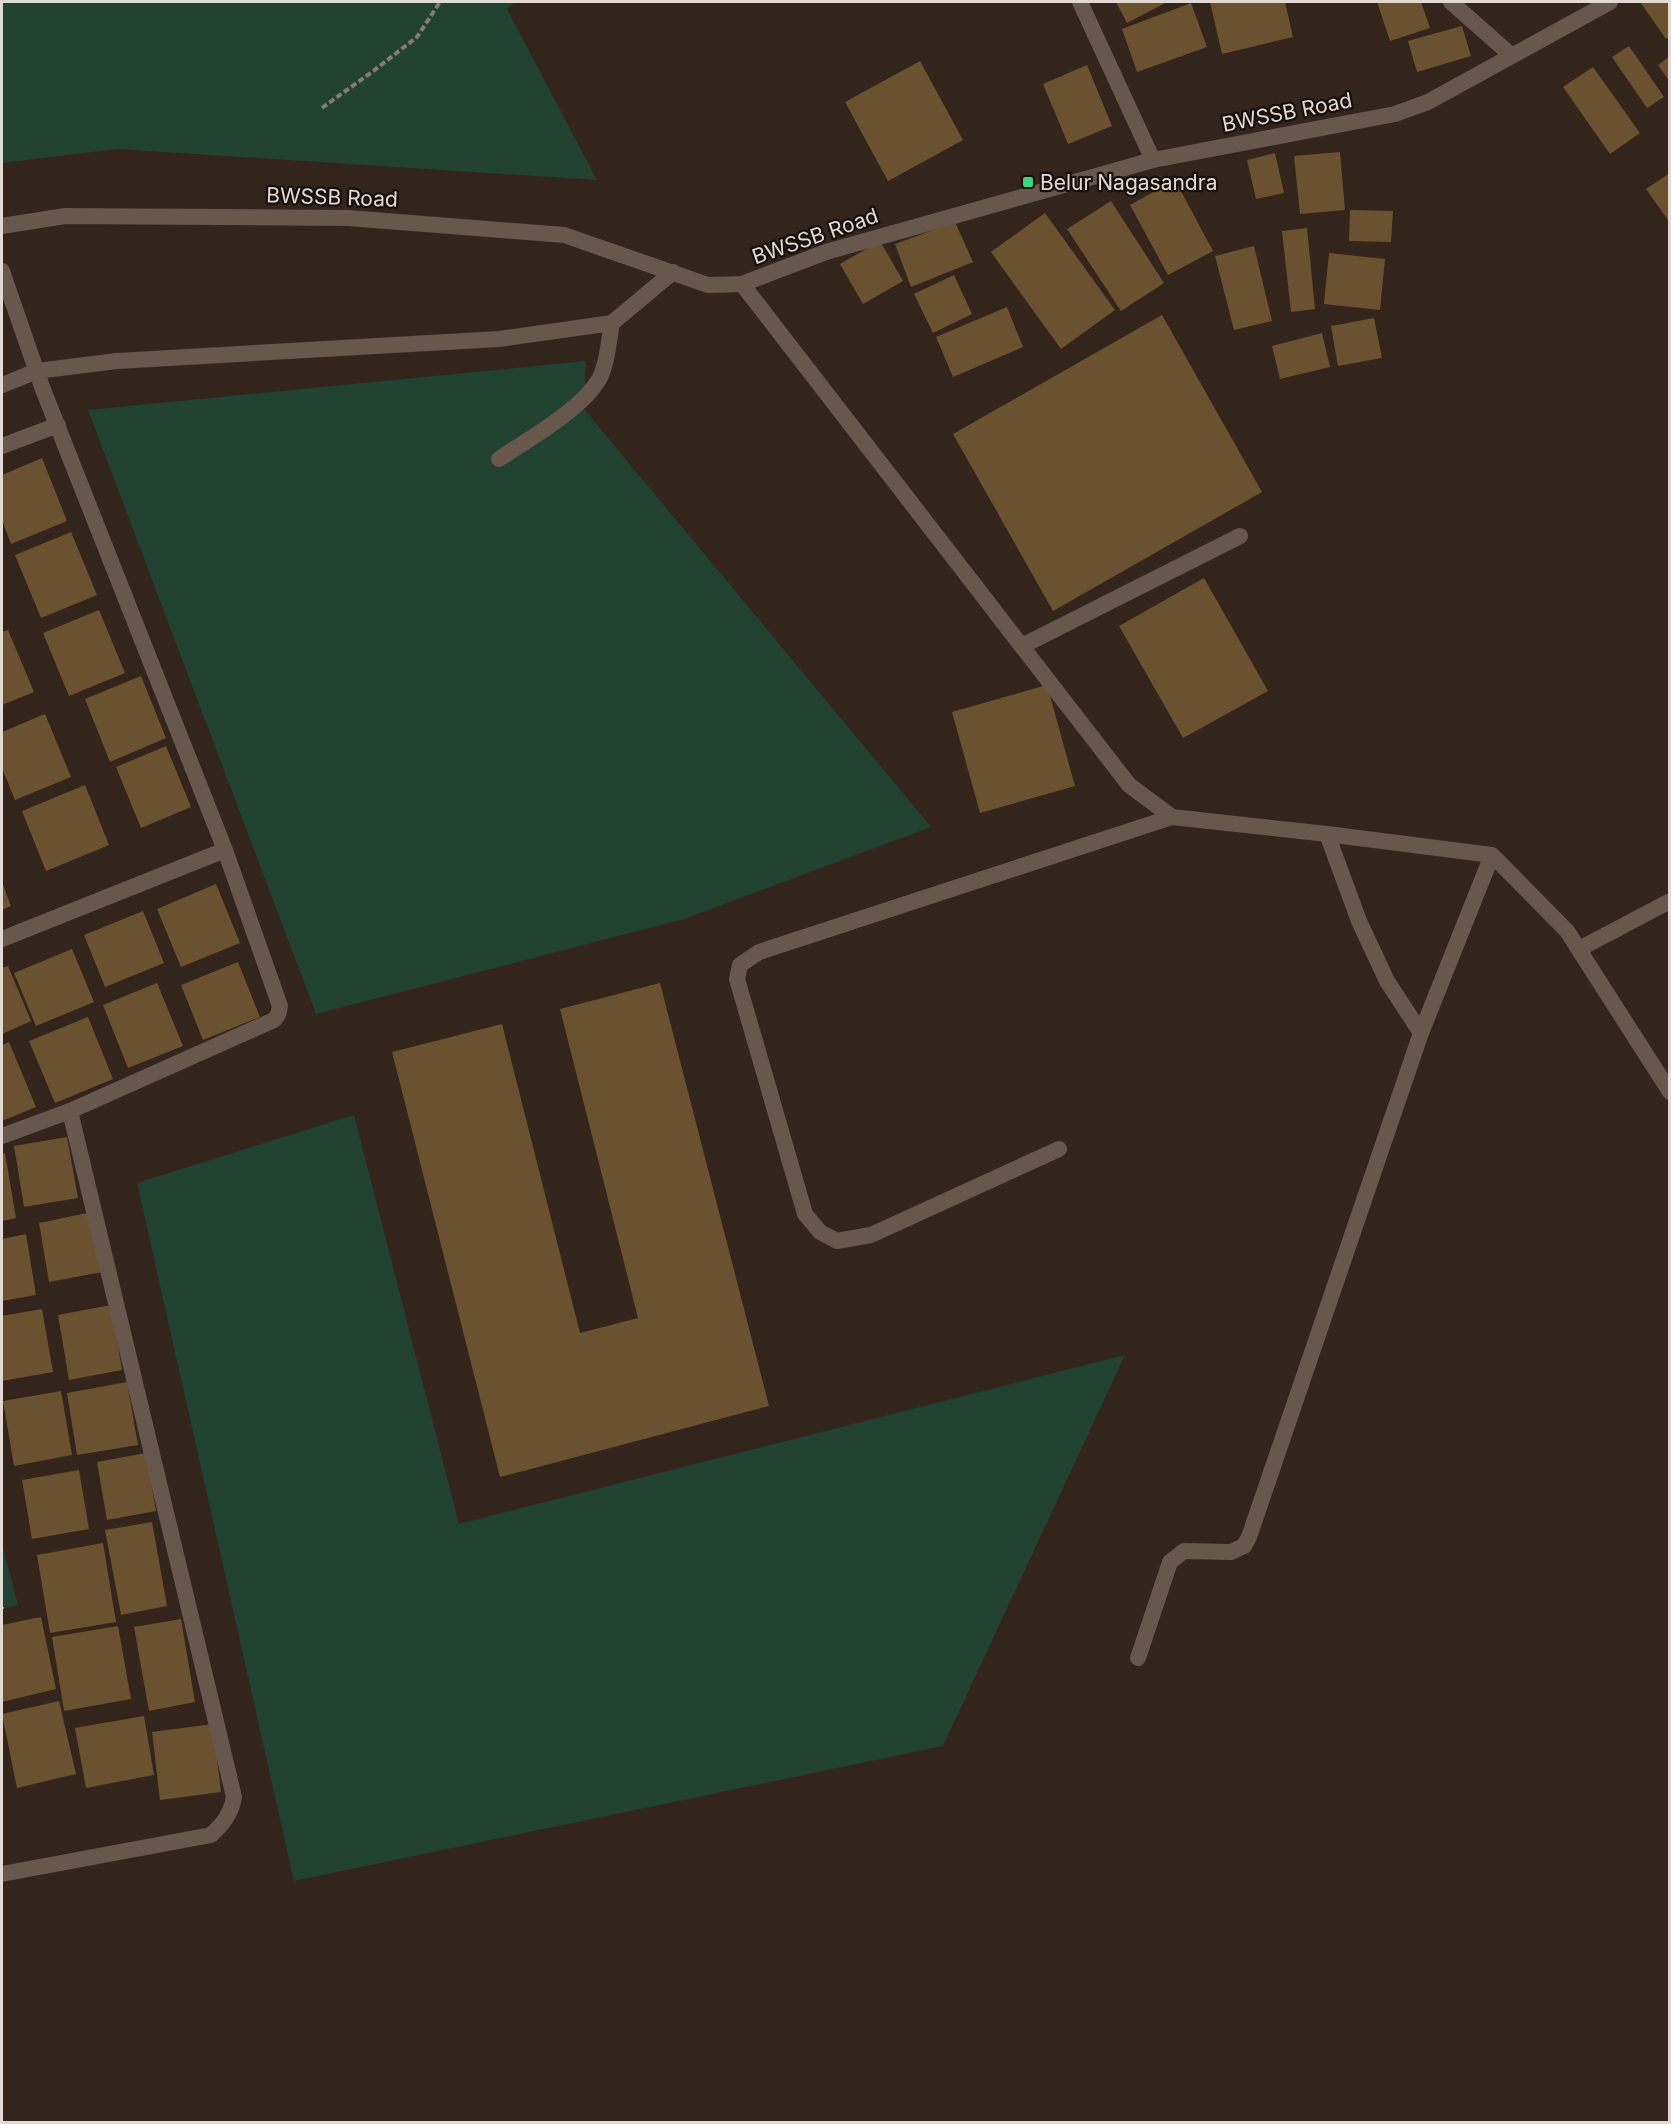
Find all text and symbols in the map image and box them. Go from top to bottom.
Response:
street label: BWSSB Road [1220,87,1354,137]
place label: Belur Nagasandra [1040,170,1217,195]
marker: Belur Nagasandra [1021,175,1035,189]
street label: BWSSB Road [266,182,398,212]
street label: BWSSB Road [749,203,881,269]

